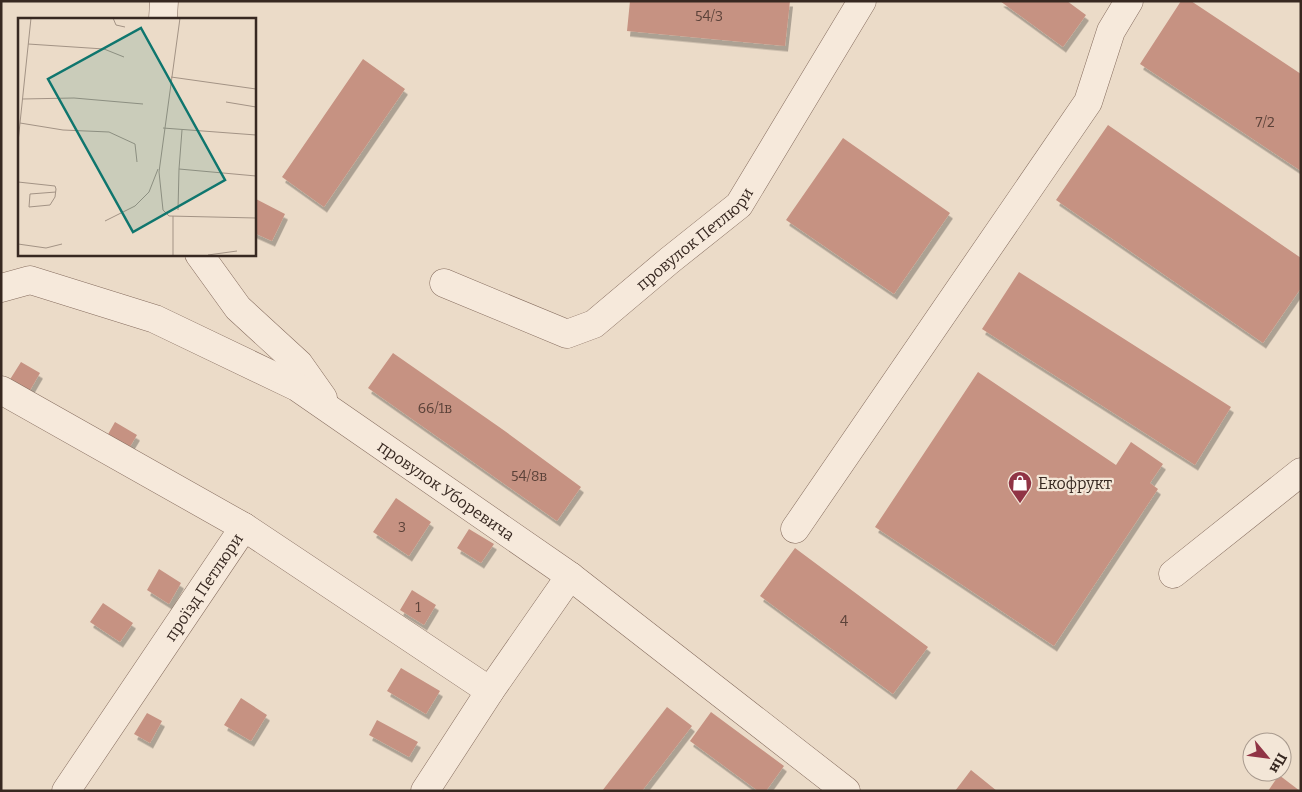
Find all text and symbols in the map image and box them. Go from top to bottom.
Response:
house number: 54/3 [695,8,723,25]
inset map [18,18,255,255]
house number: 7/2 [1255,114,1275,131]
street label: провулок Петлюри [632,184,757,294]
house number: 66/1в [418,400,452,417]
street label: провулок Уборевича [374,437,518,545]
house number: 54/8в [511,468,547,485]
shop icon: Екофрукт [1007,470,1033,504]
place label: Екофрукт [1038,474,1112,493]
house number: 3 [398,519,406,536]
street label: проїзд Петлюри [161,530,247,645]
house number: 1 [415,599,421,616]
house number: 4 [840,613,848,630]
north arrow [1242,732,1292,782]
text: Пн [1266,750,1290,776]

